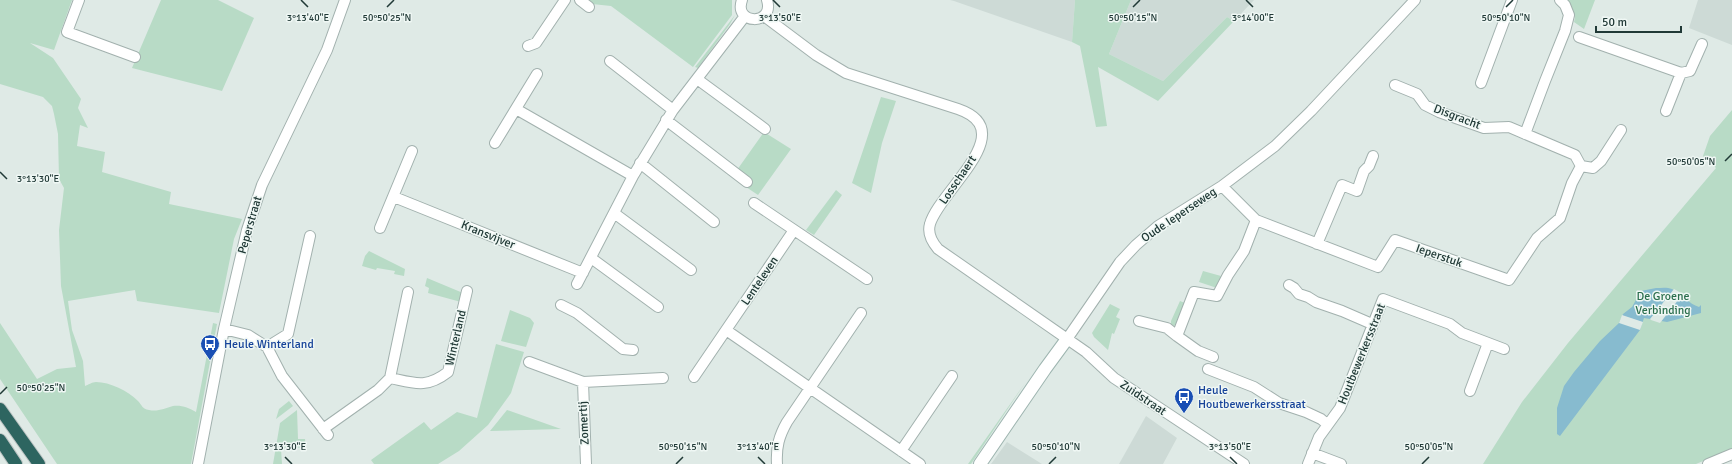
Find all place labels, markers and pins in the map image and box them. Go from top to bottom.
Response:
bus stop icon: Heule Winterland [199,333,221,361]
place label: Heule Winterland [224,337,314,352]
place label: Heule Houtbewerkersstraat [1198,383,1306,412]
bus stop icon: Heule Houtbewerkersstraat [1173,386,1195,414]

